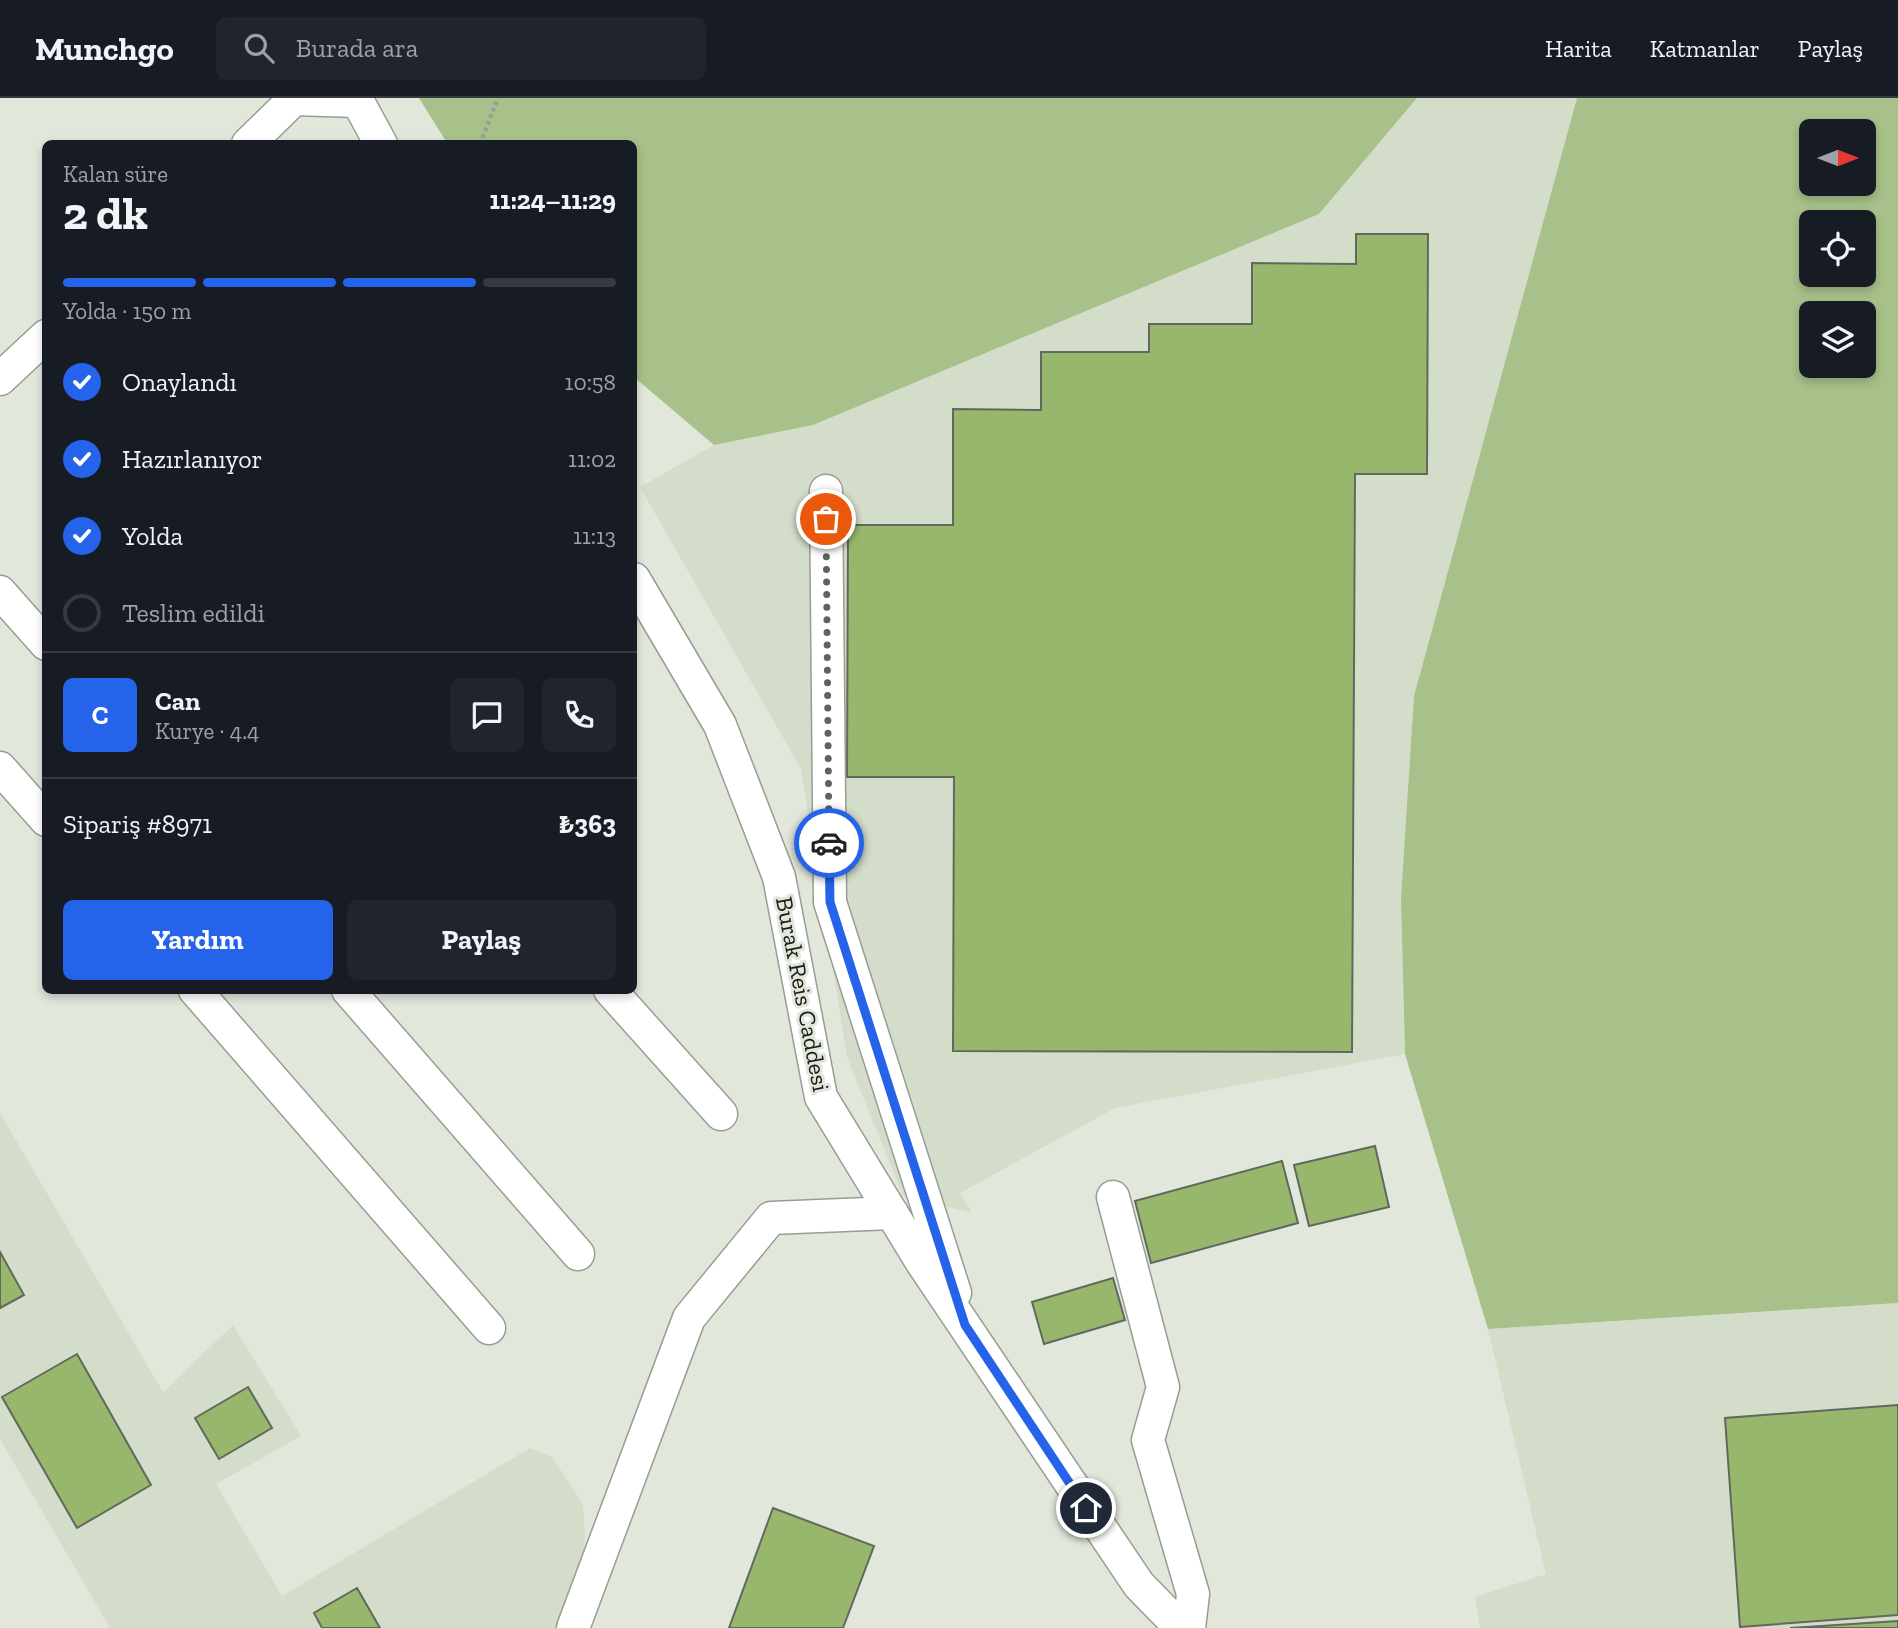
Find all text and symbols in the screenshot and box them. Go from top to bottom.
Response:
search box [216,17,706,80]
text: Munchgo [35,29,174,68]
icon: search [240,29,278,67]
text: Burada ara [296,32,418,64]
text: Harita [1545,34,1612,63]
text: Katmanlar [1650,34,1760,63]
text: Paylaş [1798,34,1863,63]
north arrow [1799,119,1876,196]
map controls [1799,119,1876,378]
text: Kalan süre [63,160,168,188]
text: 11:24–11:29 [489,184,616,216]
text: 2 dk [63,186,148,241]
button: locate [1799,210,1876,287]
text: Yolda · 150 m [63,297,191,325]
button: layers [1799,301,1876,378]
icon: check [63,363,101,401]
text: Onaylandı [122,366,237,398]
text: 10:58 [565,368,616,396]
icon: check [63,440,101,478]
text: Hazırlanıyor [122,443,263,475]
text: 11:02 [568,445,616,473]
pin [796,489,856,549]
icon: bag [807,500,845,538]
icon: check [63,517,101,555]
text: Yolda [122,520,183,552]
text: 11:13 [573,522,616,550]
text: Teslim edildi [122,597,265,629]
button: chat [450,678,524,752]
button: phone [542,678,616,752]
text: Can [155,685,200,717]
text: C [92,699,108,731]
text: Kurye · 4.4 [155,717,260,745]
text: Sipariş #8971 [63,808,212,840]
text: ₺363 [559,808,616,840]
courier [794,808,864,878]
icon: car [810,824,848,862]
street label: Burak Reis Caddesi [770,894,836,1094]
button: Yardım [63,900,333,980]
button: Paylaş [347,900,616,980]
pin [1056,1478,1116,1538]
icon: home [1067,1489,1105,1527]

